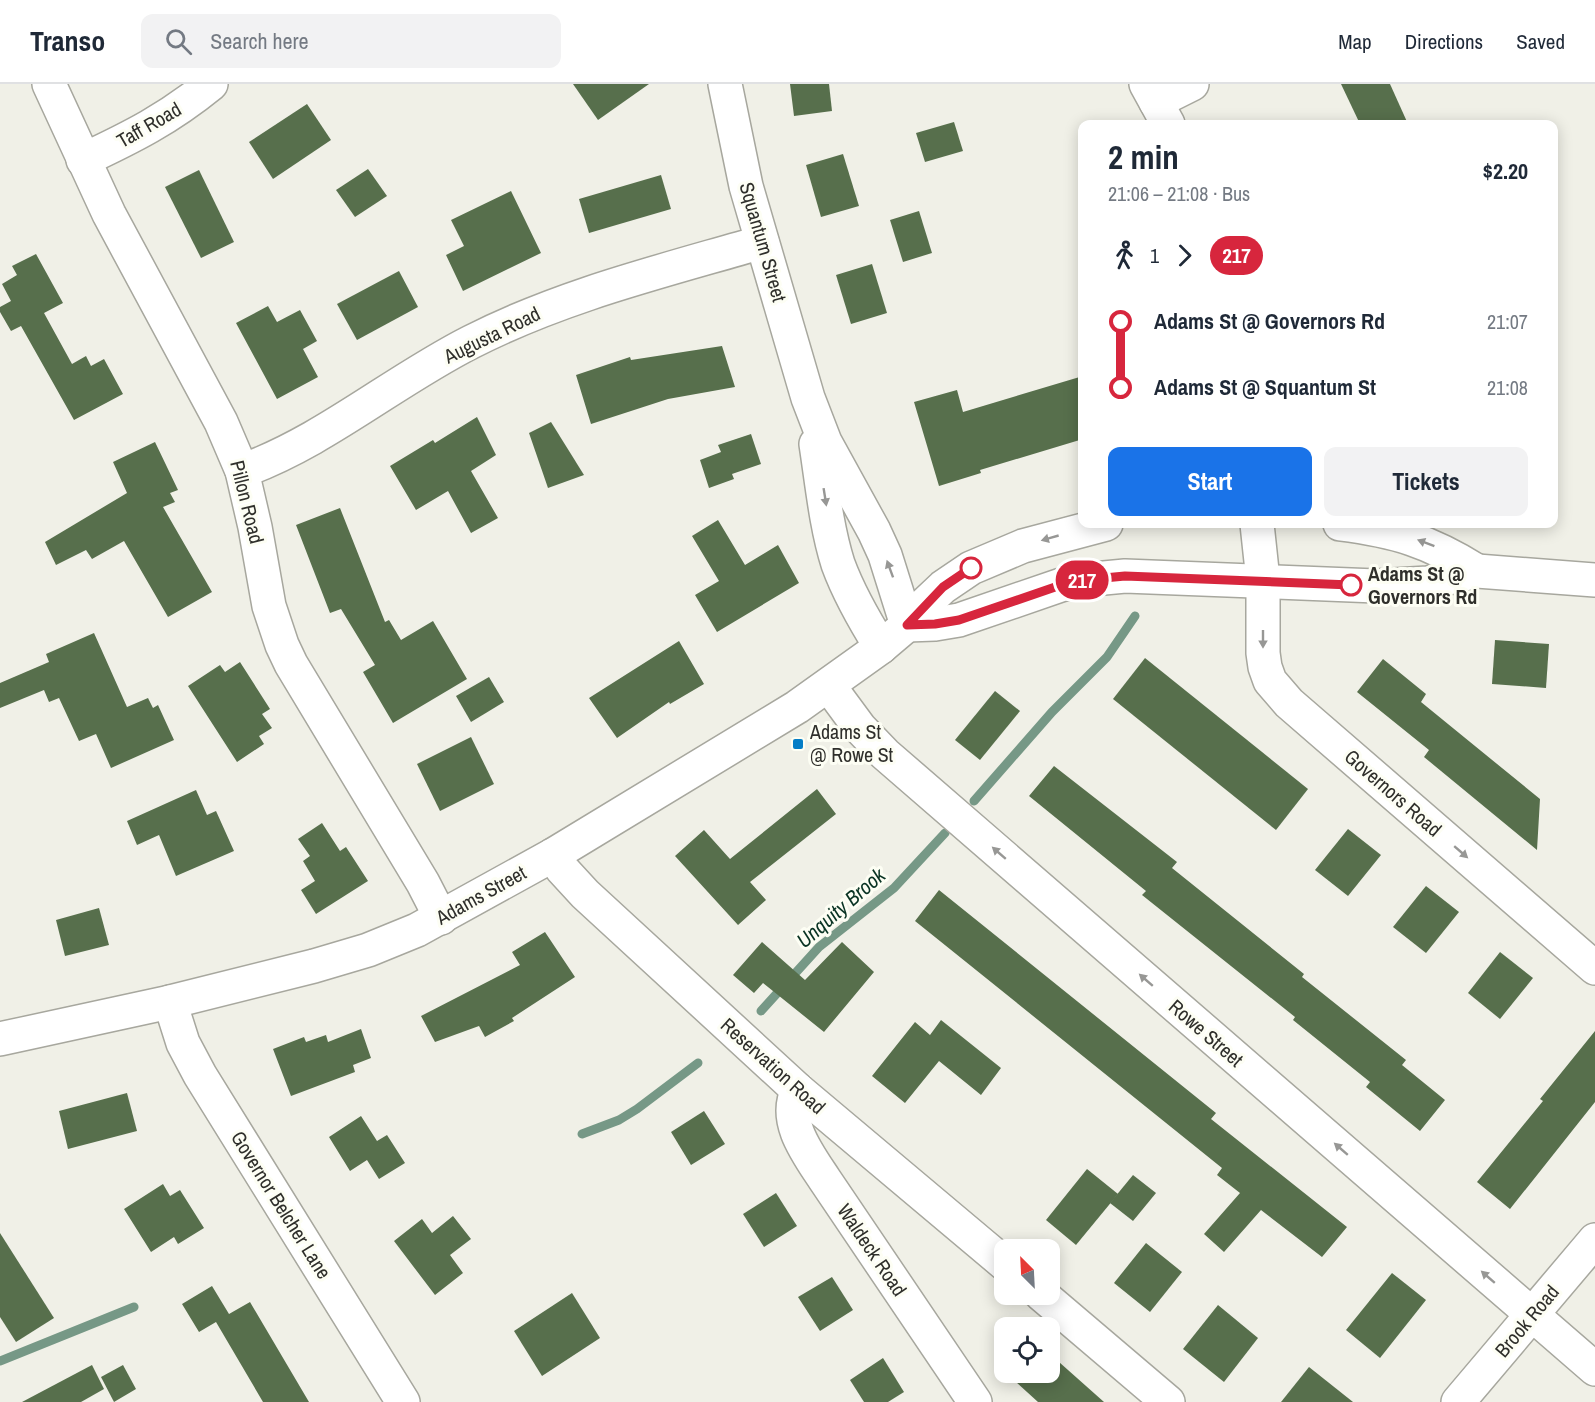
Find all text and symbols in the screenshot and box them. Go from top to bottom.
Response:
search box [141,14,561,68]
text: Transo [30,22,105,60]
icon: search [162,25,195,58]
text: Search here [210,26,309,56]
text: Map [1338,27,1372,56]
text: Directions [1405,27,1483,56]
text: Saved [1516,27,1565,56]
street label: Taff Road [112,95,186,154]
text: 2 min [1108,135,1179,179]
text: $2.20 [1483,156,1528,186]
street label: Squantum Street [734,179,794,305]
text: 21:06 – 21:08 · Bus [1108,180,1250,207]
icon: walk [1108,239,1141,272]
icon: forward [1168,239,1201,272]
text: 217 [1222,241,1251,270]
text: 1 [1150,242,1159,269]
street label: Augusta Road [438,300,544,370]
text: Adams St @ Governors Rd [1154,306,1385,336]
text: 21:07 [1487,308,1528,335]
text: Adams St @ Squantum St [1154,372,1376,402]
text: 21:08 [1487,374,1528,401]
button: Start [1108,447,1312,516]
button: Tickets [1324,447,1528,516]
street label: Pillon Road [224,457,271,546]
one-way arrow [820,487,829,506]
one-way arrow [1040,534,1058,543]
one-way arrow [1417,538,1435,547]
unlabelled marker [960,557,982,579]
one-way arrow [885,560,895,578]
line badge: 217 [1048,560,1116,600]
place label: Adams St @ Governors Rd [1368,560,1477,610]
text: 217 [1068,566,1096,595]
marker: Adams St @ Governors Rd [1340,574,1362,596]
one-way arrow [1258,629,1268,648]
place label: Adams St @ Rowe St [809,718,894,768]
marker: Adams St @ Rowe St [791,737,805,751]
street label: Governors Road [1339,743,1448,842]
one-way arrow [1453,845,1468,858]
one-way arrow [991,846,1007,859]
street label: Adams Street [430,858,531,931]
water label: Unquity Brook [790,860,892,954]
one-way arrow [1139,974,1154,987]
street label: Rowe Street [1163,993,1250,1073]
street label: Reservation Road [715,1011,831,1120]
street label: Governor Belcher Lane [225,1126,338,1284]
one-way arrow [1334,1143,1349,1156]
street label: Waldeck Road [832,1198,913,1301]
north arrow [994,1239,1060,1305]
map controls [994,1239,1060,1383]
one-way arrow [1481,1271,1496,1284]
street label: Brook Road [1488,1279,1565,1363]
button: locate [994,1317,1060,1383]

